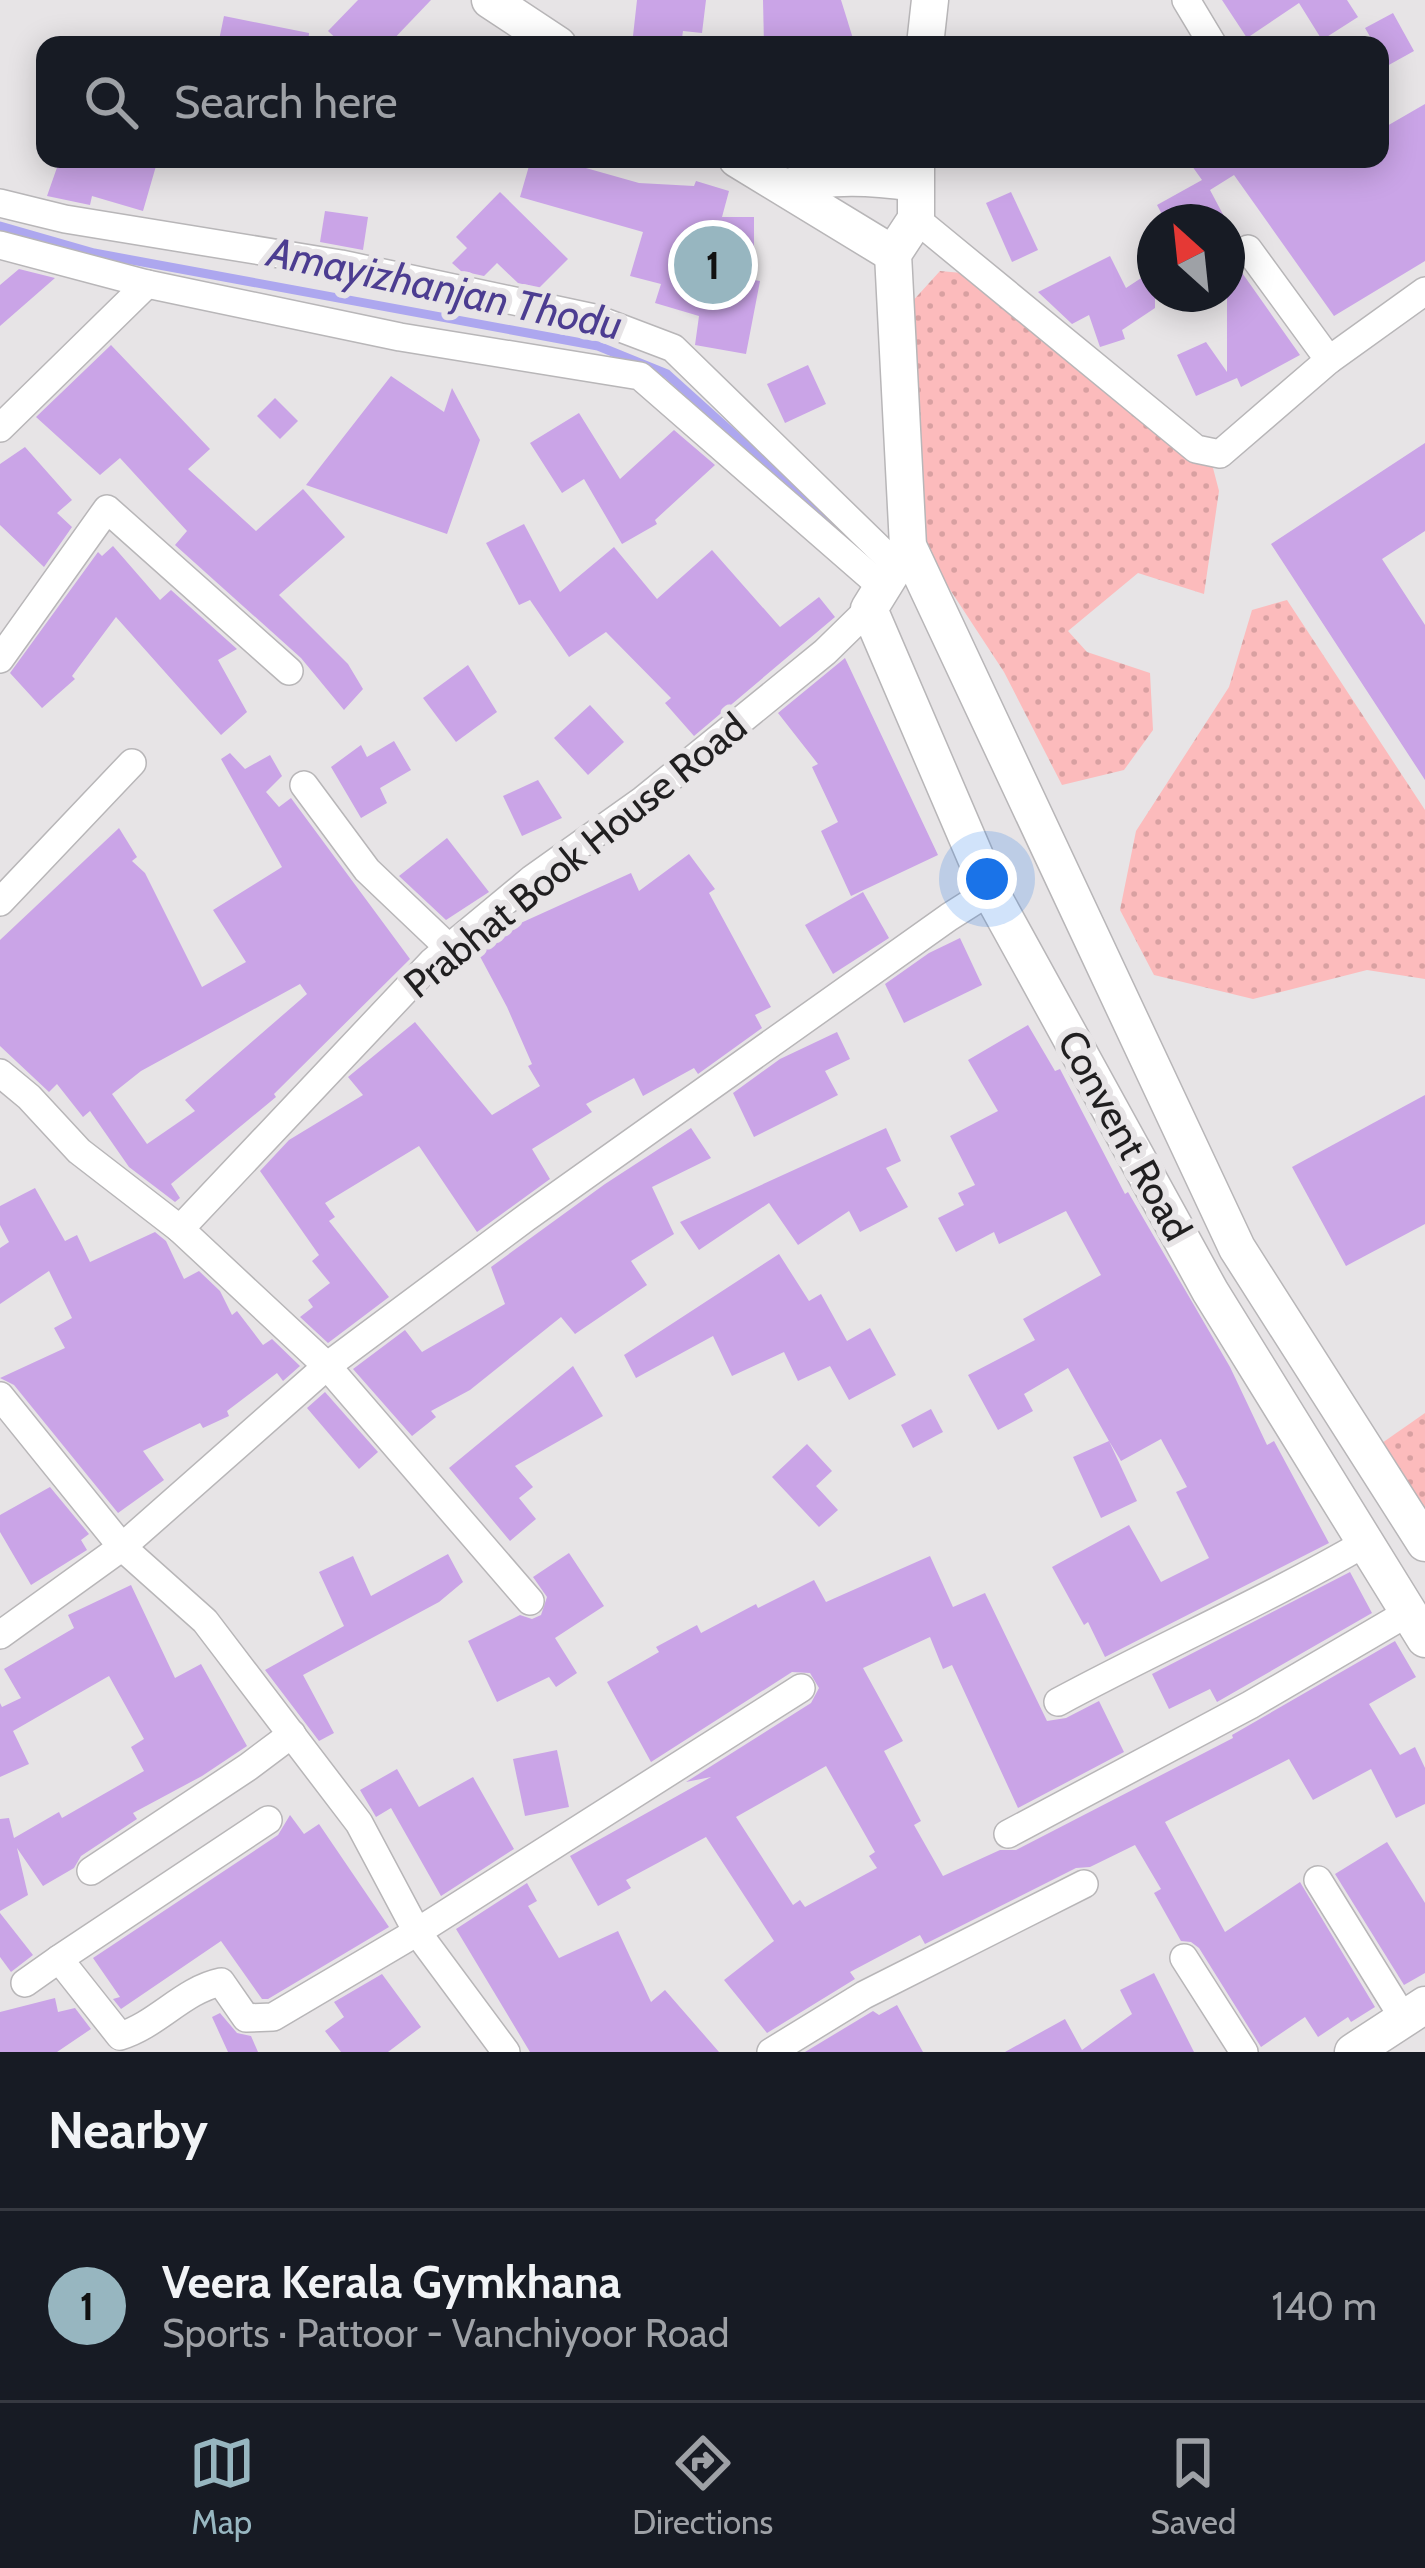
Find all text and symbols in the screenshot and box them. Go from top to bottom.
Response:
search box [36,36,1389,168]
icon: search [78,69,144,135]
text: Search here [174,75,398,129]
north arrow [1137,204,1245,312]
pin: 1 [674,220,752,310]
water label: Amayizhanjan Thodu [261,225,627,351]
street label: Prabhat Book House Road [394,702,756,1008]
your location [957,849,1017,909]
street label: Convent Road [1048,1021,1202,1249]
text: Nearby [48,2099,208,2161]
text: Veera Kerala Gymkhana [162,2255,621,2309]
text: 1 [80,2282,94,2330]
text: 140 m [1272,2282,1377,2330]
text: Sports · Pattoor - Vanchiyoor Road [162,2309,729,2357]
tab: Map [189,2430,255,2542]
tab: Directions [632,2430,773,2542]
tab: Saved [1151,2430,1236,2542]

